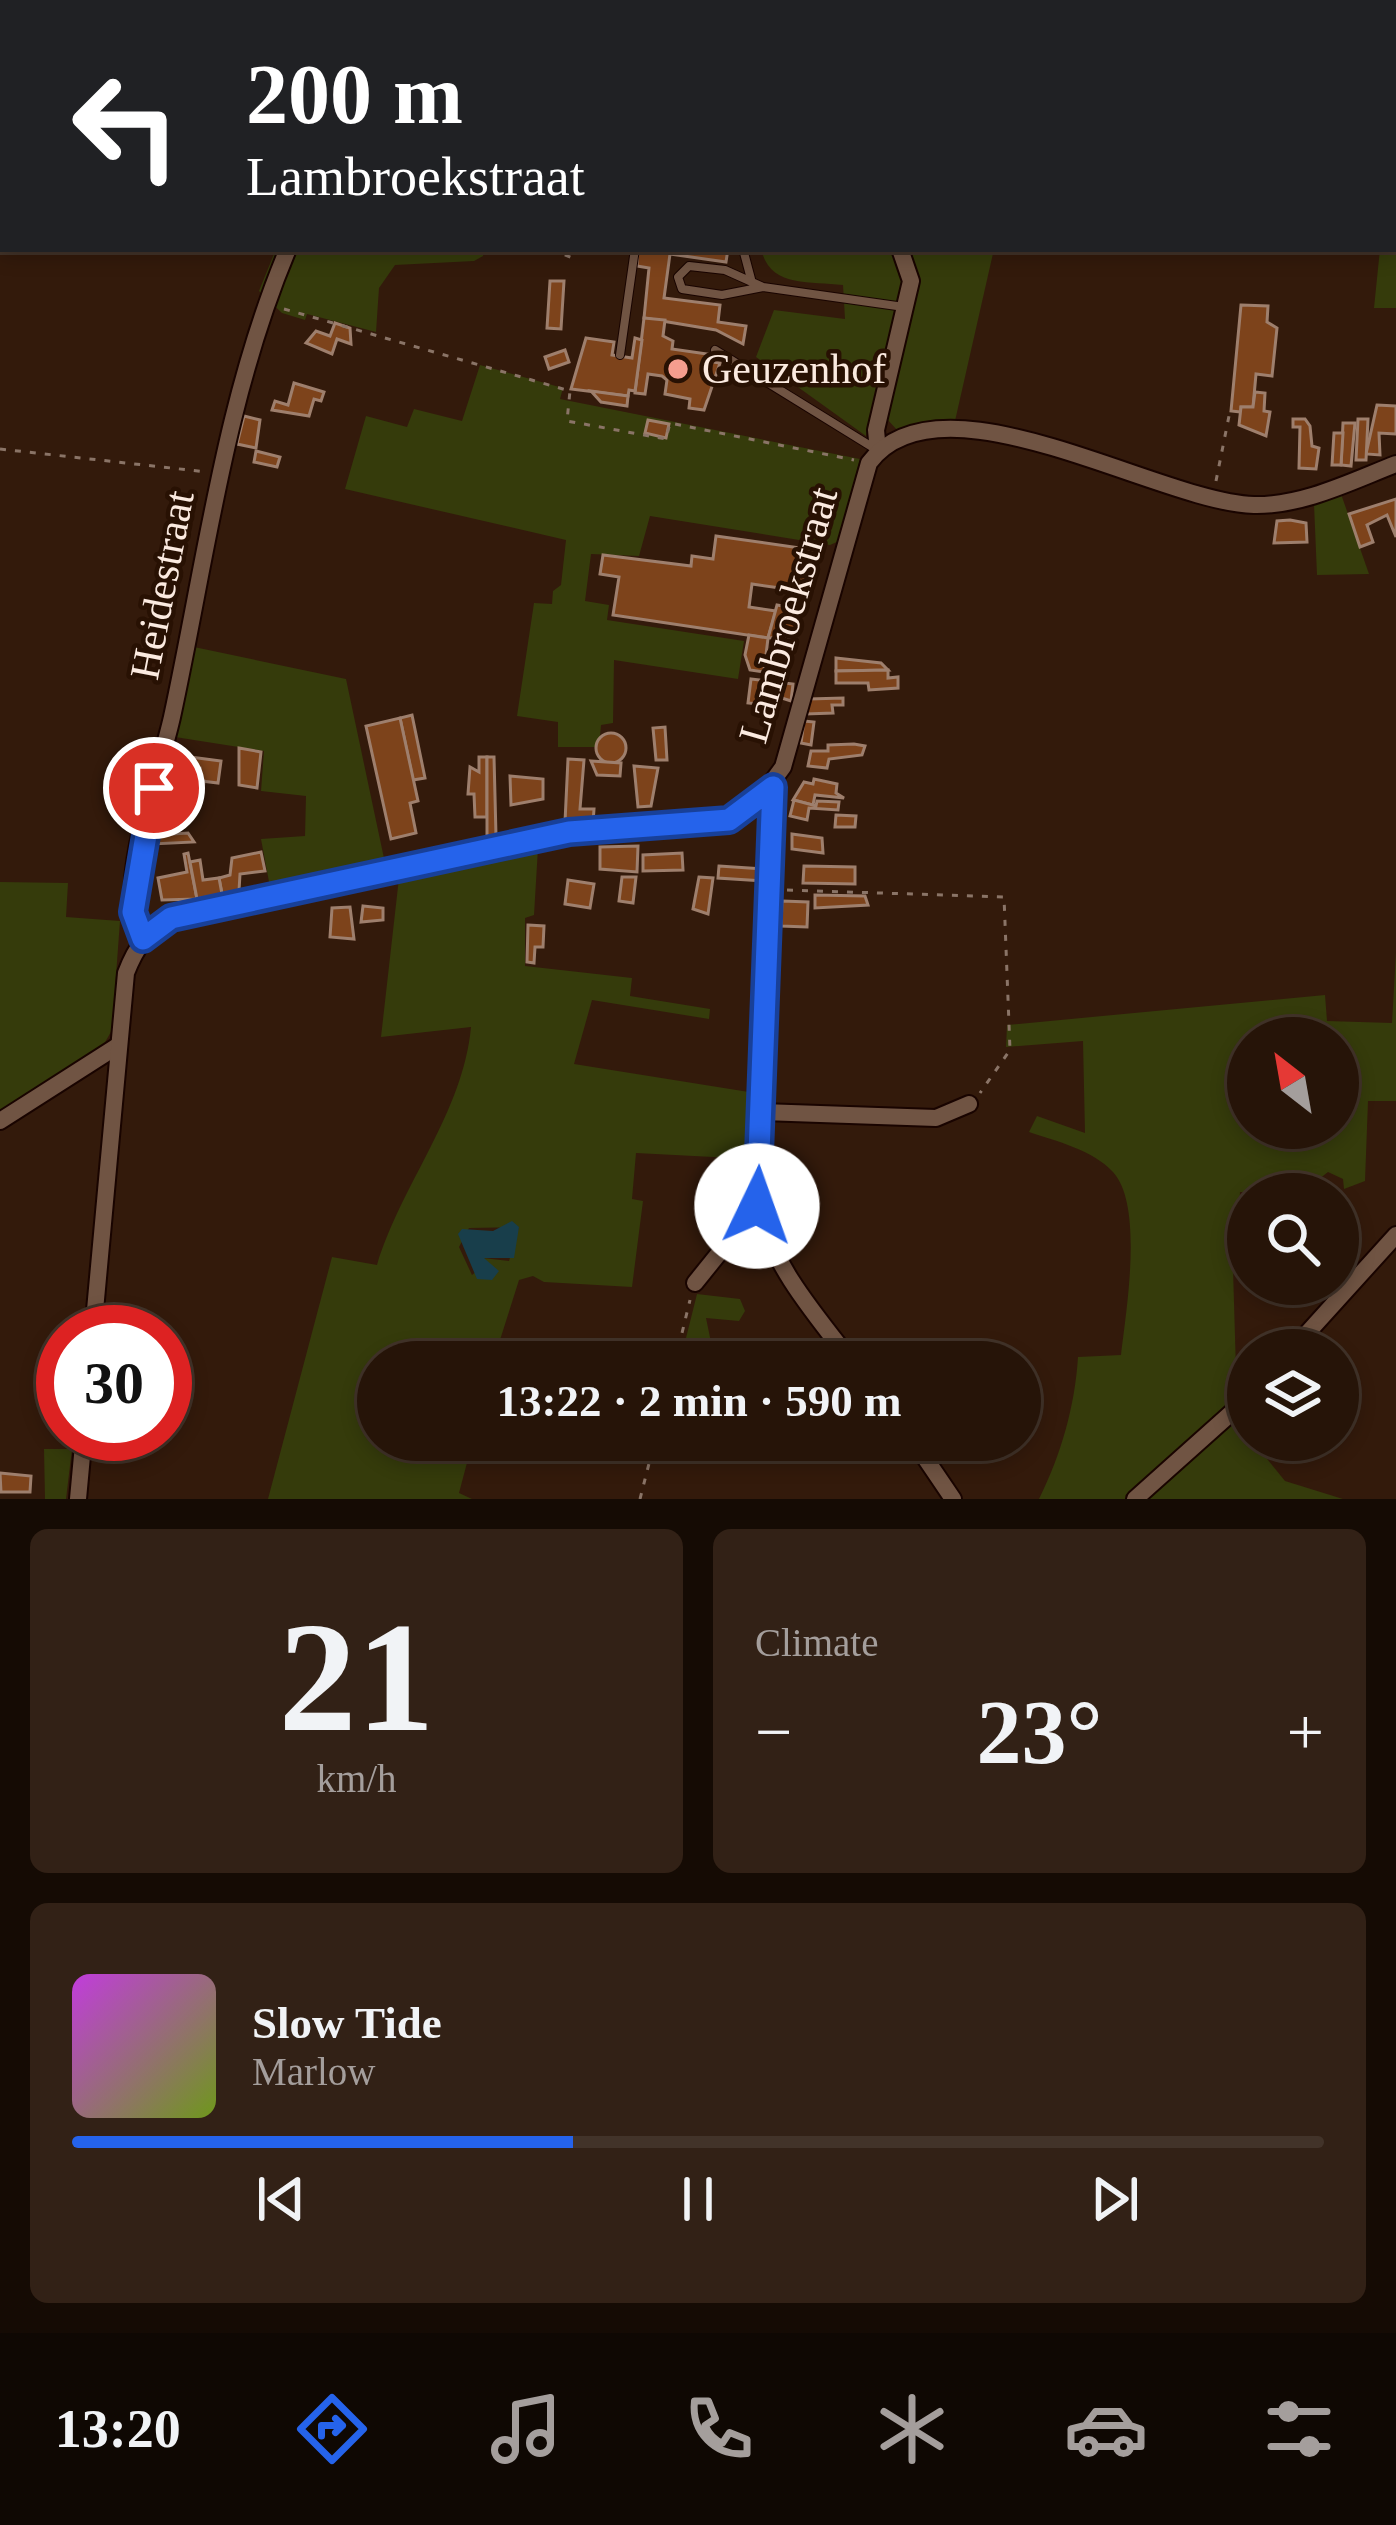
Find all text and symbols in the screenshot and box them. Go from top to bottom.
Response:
icon: left [48,48,204,204]
text: 200 m [246,48,463,141]
text: Lambroekstraat [246,147,585,207]
place label: Geuzenhof [702,346,886,392]
marker: Geuzenhof [665,356,691,382]
street label: Lambroekstraat [730,482,847,748]
street label: Heidestraat [121,486,203,683]
pin [103,737,205,839]
icon: arrive [121,755,187,821]
north arrow [1227,1017,1359,1149]
map controls [1227,1017,1359,1461]
position arrow [694,1143,820,1269]
button: search [1227,1173,1359,1305]
speed limit sign: 30 [36,1305,192,1461]
button: layers [1227,1329,1359,1461]
text: 13:22 · 2 min · 590 m [497,1376,902,1426]
text: 21 [279,1591,435,1764]
text: Climate [755,1621,878,1664]
text: 23° [977,1683,1103,1782]
text: − [755,1695,792,1768]
text: + [1287,1695,1324,1768]
text: km/h [316,1757,397,1800]
text: Slow Tide [252,1998,442,2048]
text: Marlow [252,2050,375,2093]
icon: previous [248,2166,314,2232]
icon: pause [665,2166,731,2232]
icon: next [1082,2166,1148,2232]
icon: directions [290,2387,374,2471]
icon: music [484,2387,568,2471]
icon: phone [677,2387,761,2471]
icon: climate [870,2387,954,2471]
icon: car [1064,2387,1148,2471]
icon: filters [1257,2387,1341,2471]
text: 13:20 [55,2399,181,2459]

